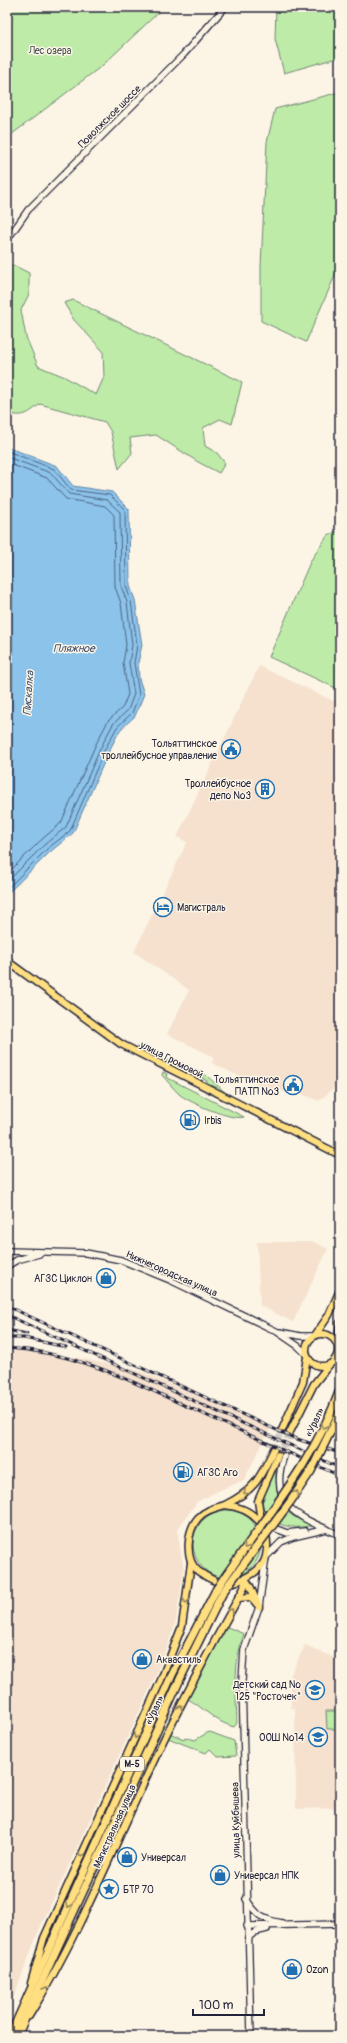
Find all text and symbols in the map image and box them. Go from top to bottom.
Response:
park label: Лес озера [28,45,72,57]
street label: Поволжское шоссе [76,83,144,150]
water label: Пляжное [53,642,96,655]
water label: Пискалка [20,670,37,716]
place label: Тольяттинское троллейбусное управление [101,738,217,762]
public building icon: Тольяттинское троллейбусное управление [220,738,242,760]
place label: Троллейбусное депо №3 [185,778,251,802]
building icon: Троллейбусное депо №3 [254,778,276,800]
hotel icon: Магистраль [152,896,174,918]
place label: Магистраль [177,902,226,914]
street label: улица Громовой [137,1038,205,1081]
place label: Тольяттинское ПАТП №3 [214,1074,279,1098]
public building icon: Тольяттинское ПАТП №3 [282,1074,304,1096]
fuel station icon: Irbis [179,1109,201,1131]
place label: Irbis [204,1115,222,1127]
street label: Нижнегородская улица [124,1248,219,1300]
shop icon: АГЗС Циклон [95,1267,117,1289]
place label: АГЗС Циклон [34,1273,92,1285]
street label: «Урал» [303,1406,327,1439]
one-way arrow [321,1421,329,1429]
fuel station icon: АГЗС Аго [172,1461,194,1483]
place label: АГЗС Аго [197,1467,239,1479]
one-way arrow [243,1488,251,1495]
one-way arrow [291,1490,299,1497]
one-way arrow [244,1542,251,1549]
one-way arrow [183,1598,191,1605]
one-way arrow [227,1608,234,1615]
shop icon: Аквастиль [131,1648,153,1670]
place label: Аквастиль [156,1654,202,1666]
place label: Детский сад № 125 "Росточек" [232,1679,301,1703]
school or university icon: Детский сад № 125 "Росточек" [304,1679,326,1701]
street label: «Урал» [143,1694,167,1727]
one-way arrow [175,1705,183,1712]
school or university icon: ООШ №14 [307,1726,329,1748]
one-way arrow [133,1731,141,1739]
place label: ООШ №14 [259,1732,304,1744]
road number: М-5 [120,1757,144,1771]
street label: Магистральная улица [91,1782,139,1870]
street label: улица Куйбышева [229,1782,243,1859]
shop icon: Универсал [116,1846,138,1868]
one-way arrow [78,1849,86,1857]
place label: Универсал [141,1852,186,1864]
shop icon: Универсал НПК [209,1864,231,1886]
place label: Универсал НПК [234,1870,299,1882]
place icon: БТР 70 [98,1878,120,1900]
place label: БТР 70 [123,1884,154,1896]
one-way arrow [65,1901,73,1908]
shop icon: Ozon [281,1958,303,1980]
place label: Ozon [306,1964,329,1976]
one-way arrow [41,1986,48,1993]
scale bar [193,1991,264,2017]
text: 100 m [199,1998,234,2013]

